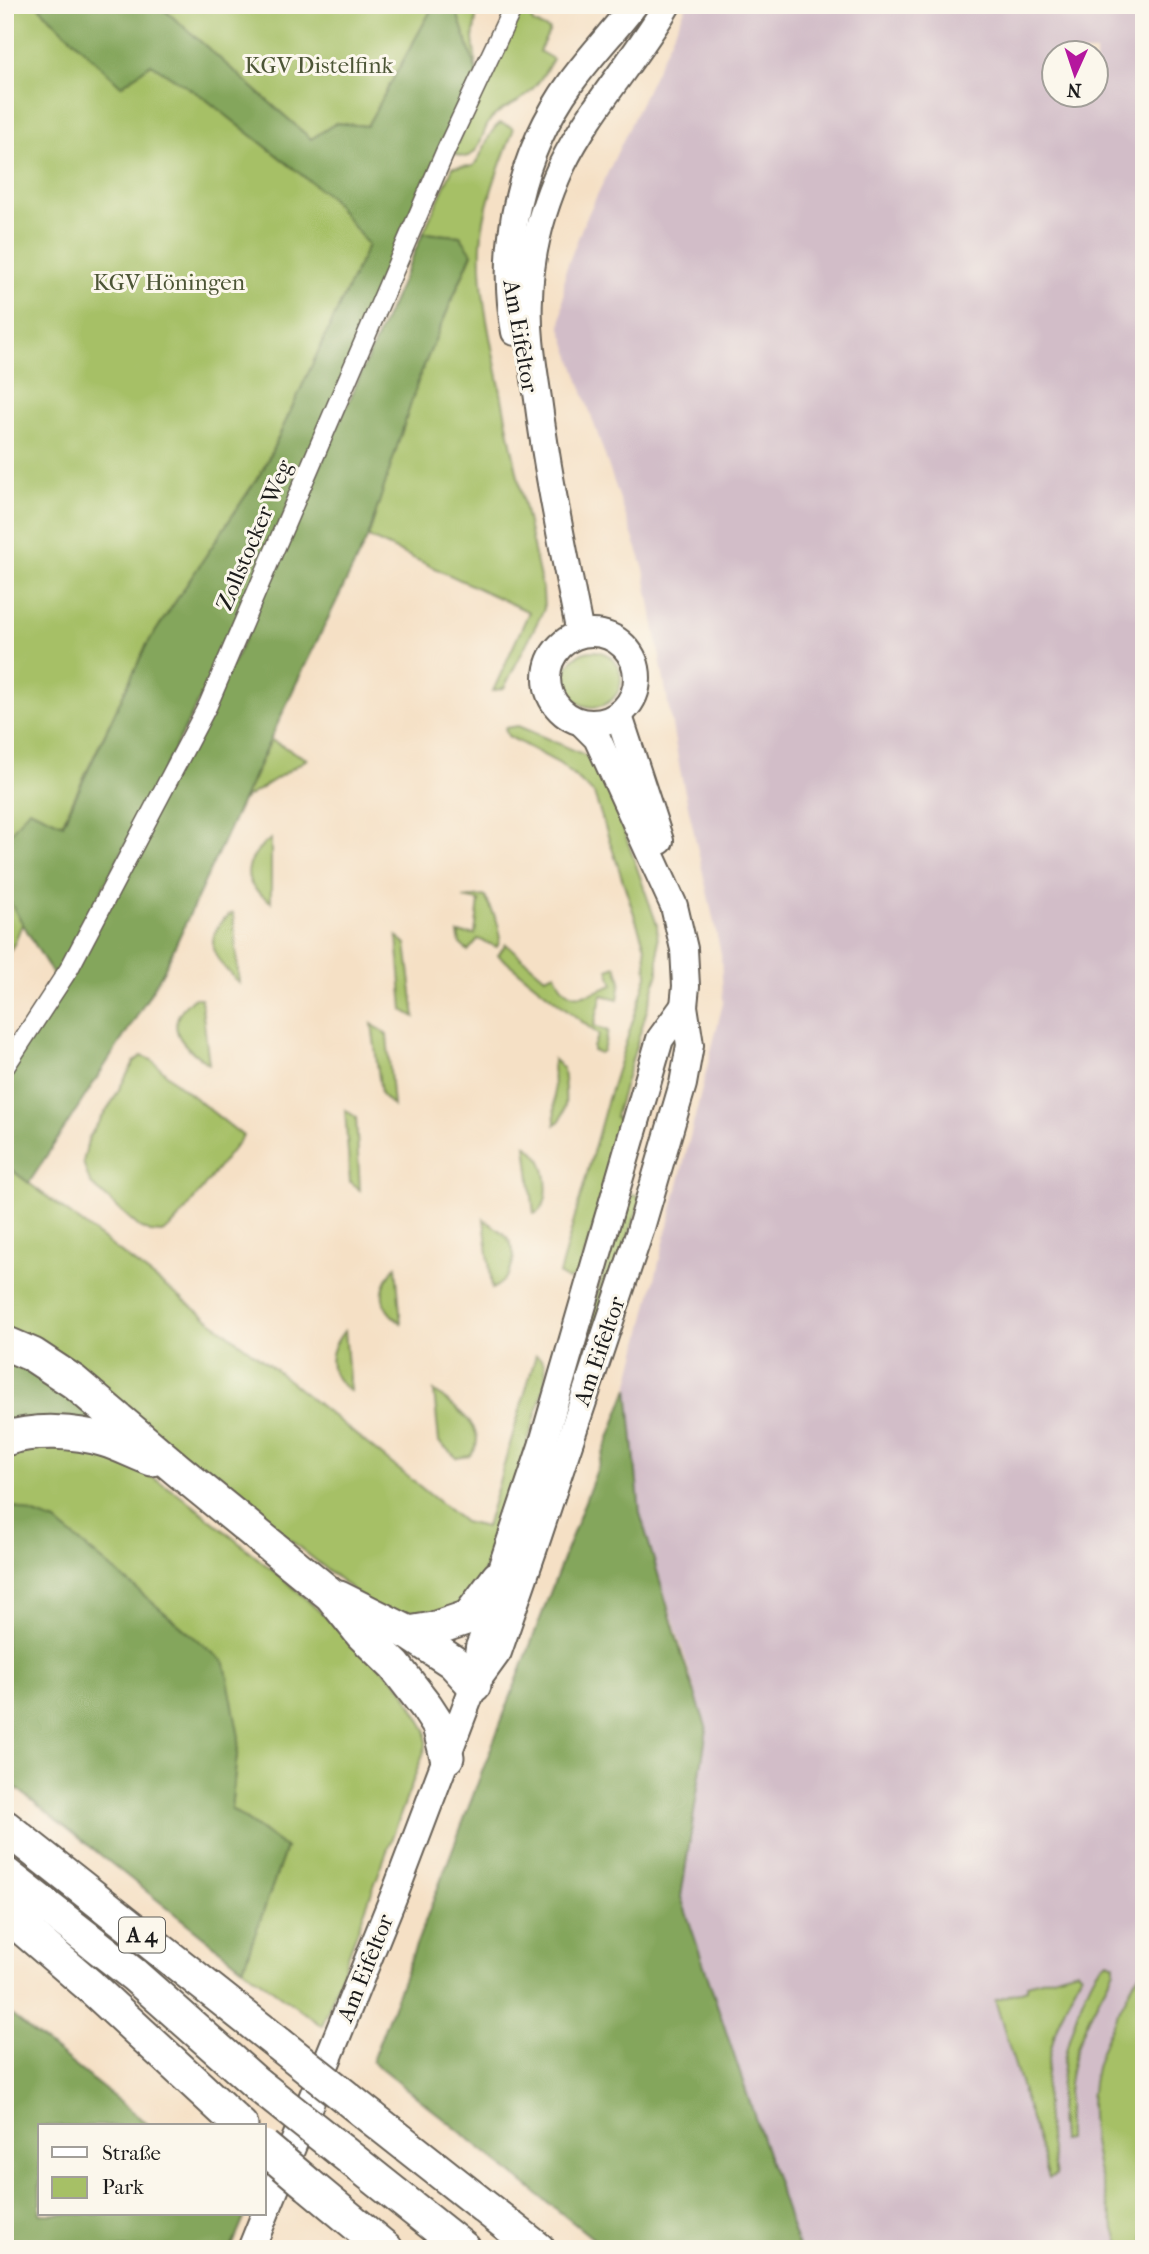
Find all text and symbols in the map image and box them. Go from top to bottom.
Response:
north arrow [1040,38,1110,108]
park label: KGV Distelfink [245,52,395,79]
text: N [1066,79,1082,101]
park label: KGV Höningen [93,269,246,296]
street label: Am Eifeltor [497,277,544,395]
street label: Zollstocker Weg [211,455,299,614]
street label: Am Eifeltor [568,1293,631,1410]
street label: Am Eifeltor [331,1910,399,2027]
road number: A 4 [119,1918,165,1952]
legend [38,2124,266,2216]
text: Straße [102,2141,161,2165]
text: Park [102,2175,144,2199]

